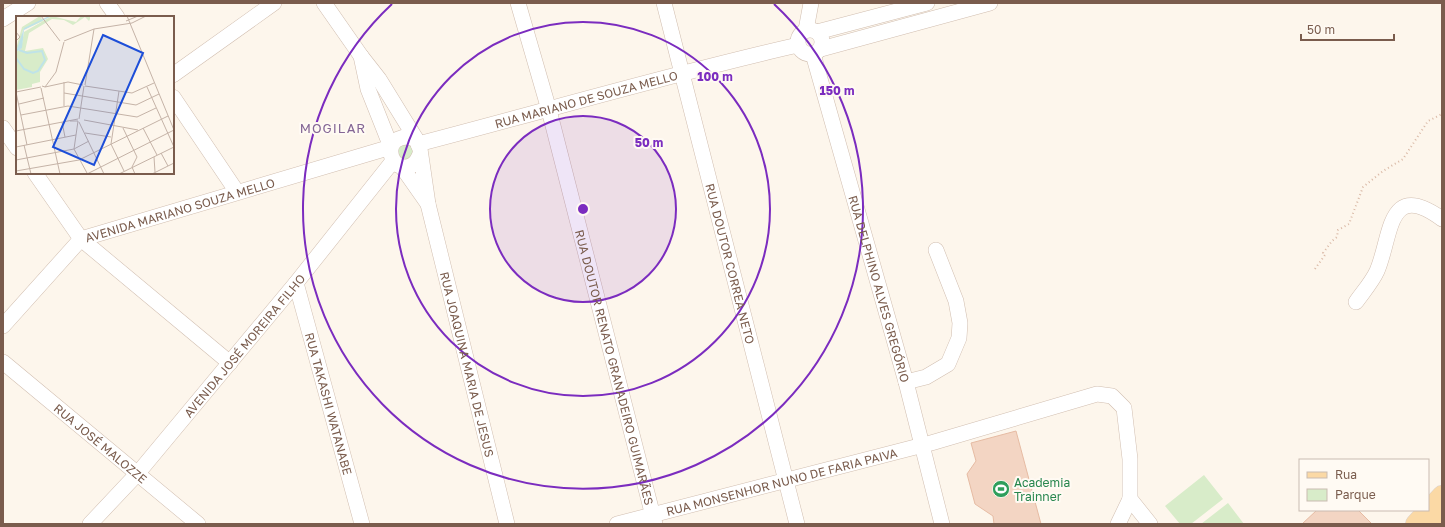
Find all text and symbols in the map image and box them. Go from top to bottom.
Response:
inset map [16,16,174,174]
scale bar [1301,16,1394,42]
text: 50 m [1307,22,1335,37]
street label: RUA MARIANO DE SOUZA MELLO [493,67,679,131]
text: 100 m [697,69,733,84]
text: 150 m [820,83,854,98]
district label: MOGILAR [300,120,366,136]
text: 50 m [635,135,663,150]
street label: AVENIDA MARIANO SOUZA MELLO [83,174,277,245]
street label: RUA DOUTOR CORREA NETO [703,182,758,346]
street label: RUA DELPHINO ALVES GREGÓRIO [846,193,913,384]
centre of rings [576,202,590,216]
street label: RUA DOUTOR RENATO GRANADEIRO GUIMARÃES [572,228,657,507]
street label: RUA JOAQUINA MARIA DE JESUS [437,270,498,459]
street label: AVENIDA JOSÉ MOREIRA FILHO [180,271,308,420]
street label: RUA TAKASHI WATANABE [302,331,356,476]
street label: RUA JOSÉ MALOZZE [51,400,150,486]
street label: RUA MONSENHOR NUNO DE FARIA PAIVA [664,445,899,519]
legend [1299,459,1429,511]
text: Rua [1335,467,1357,482]
place label: Academia Trainner [1014,475,1070,504]
sports icon: Academia Trainner [991,479,1011,499]
text: Parque [1335,487,1376,502]

